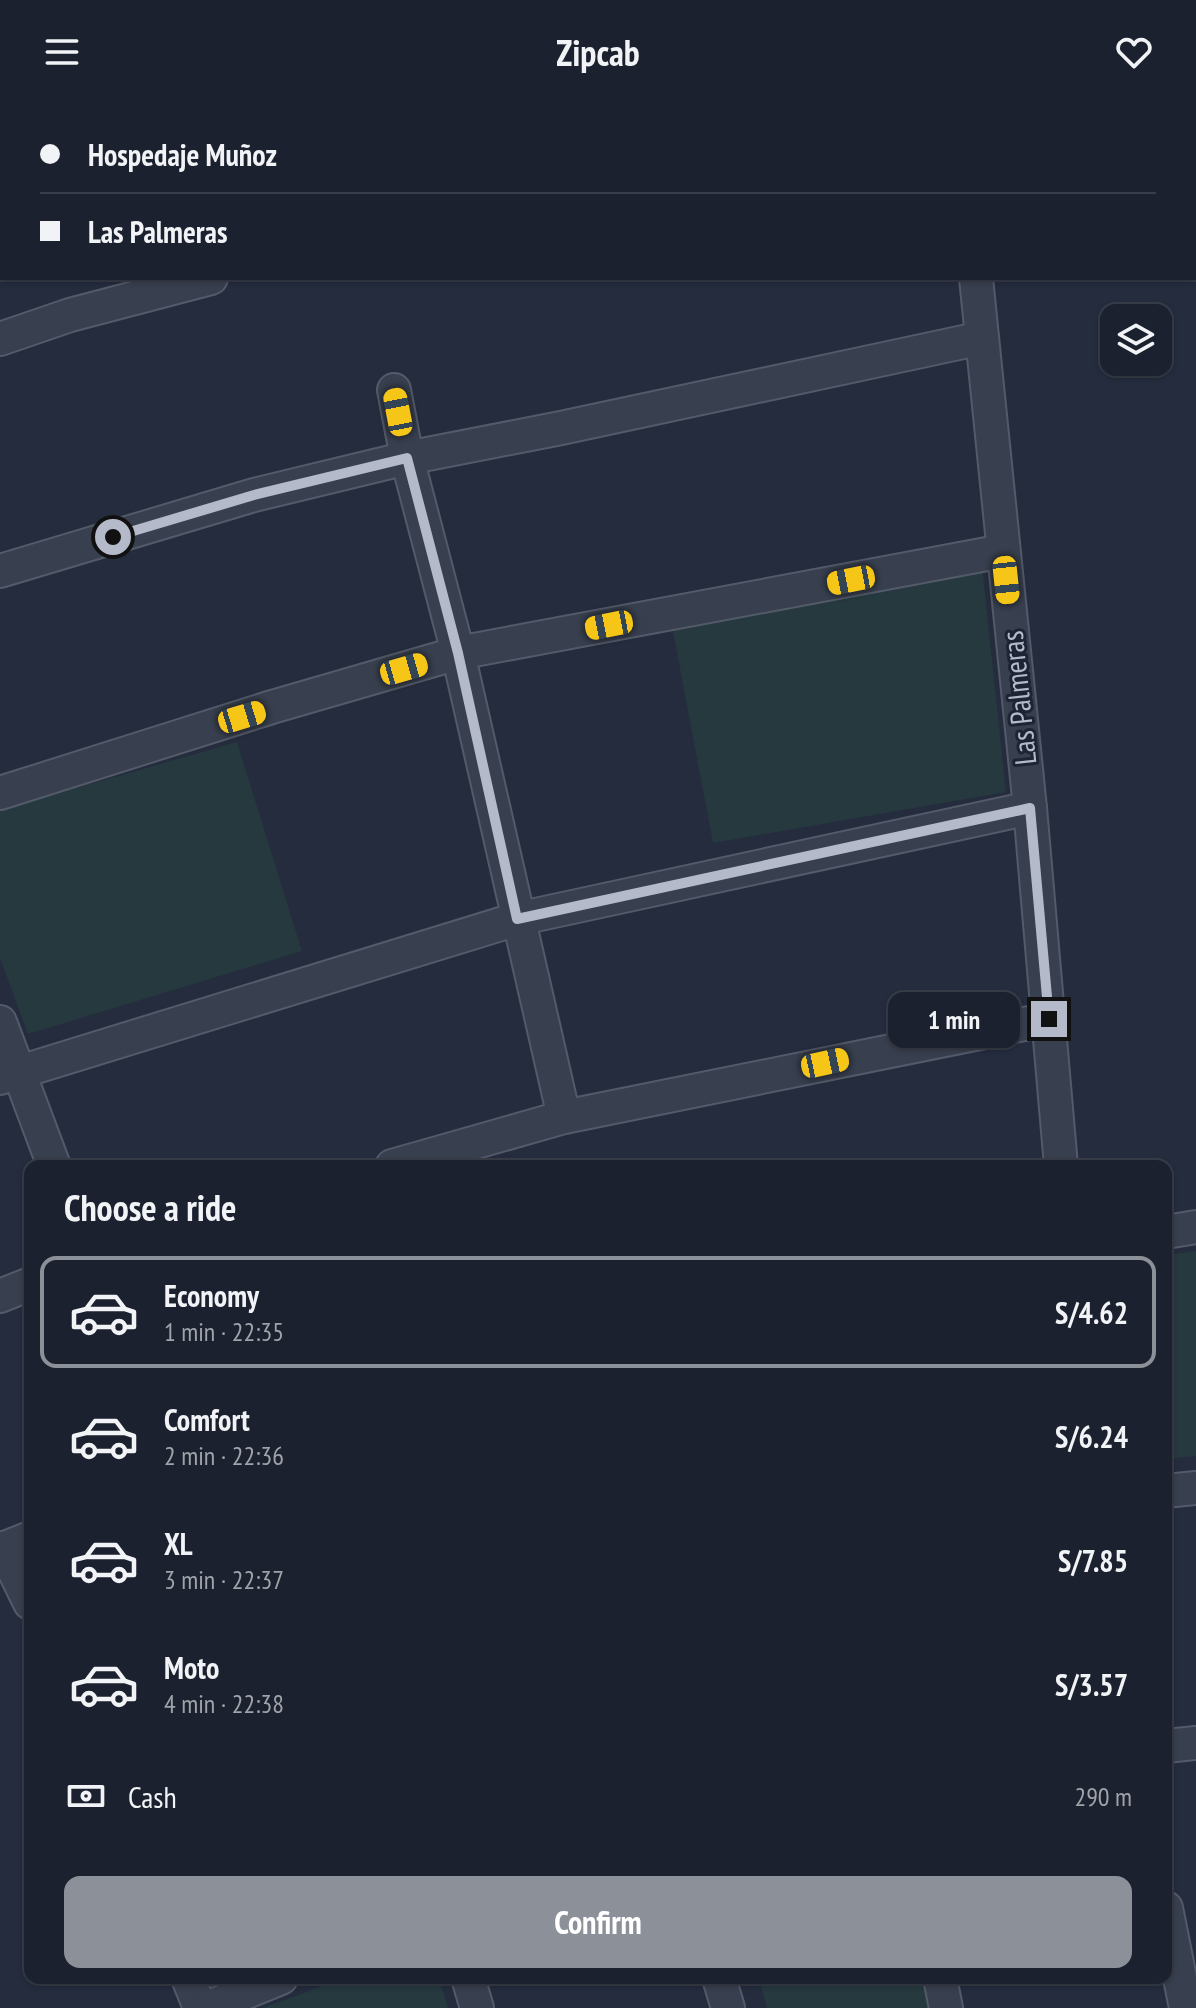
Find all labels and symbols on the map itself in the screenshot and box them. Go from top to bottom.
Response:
car [382,386,414,438]
route start [95,519,131,555]
car [992,555,1020,605]
car [825,564,877,596]
car [583,609,635,641]
street label: Las Palmeras [992,629,1044,767]
car [378,651,430,687]
car [216,699,268,735]
callout: 1 min [889,991,1021,1047]
route end [1031,1001,1067,1037]
car [799,1046,851,1080]

